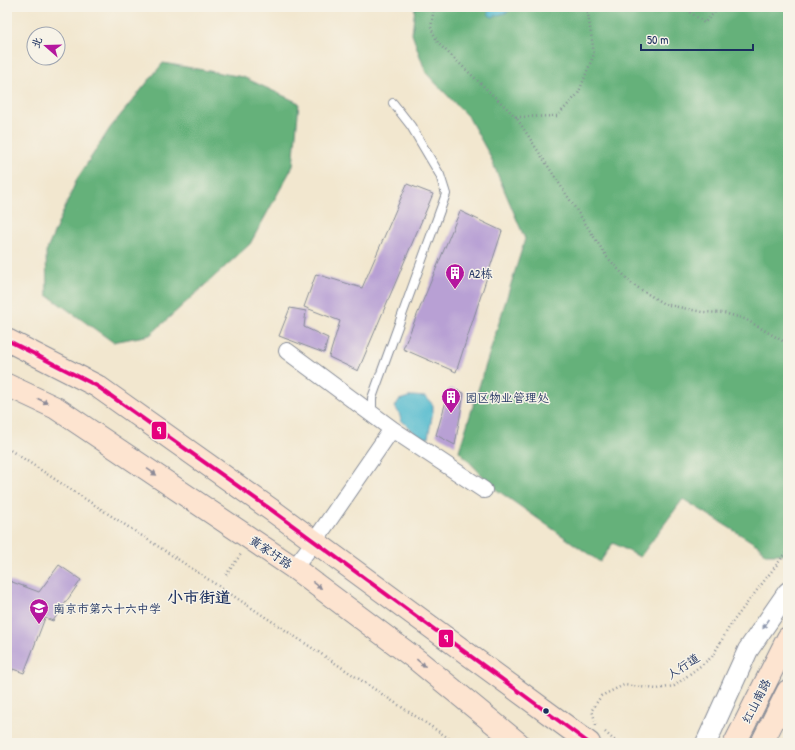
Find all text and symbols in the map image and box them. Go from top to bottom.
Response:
north arrow [26,26,66,66]
scale bar [641,26,753,52]
text: 50 m [647,31,668,48]
text: 北 [28,35,45,50]
building icon: A2栋 [444,262,466,290]
place label: A2栋 [469,265,492,282]
building icon: 园区物业管理处 [440,386,462,414]
place label: 园区物业管理处 [465,389,549,406]
one-way arrow [37,399,49,405]
line badge: 9 [151,421,167,440]
text: 9 [157,423,161,437]
one-way arrow [147,468,157,476]
street label: 黄家圩路 [246,532,296,572]
one-way arrow [311,581,322,589]
district label: 小市街道 [167,586,231,608]
school or university icon: 南京市第六十六中学 [28,597,50,625]
place label: 南京市第六十六中学 [53,600,161,617]
one-way arrow [762,619,770,629]
line badge: 9 [438,629,454,648]
text: 9 [444,631,448,645]
street label: 人行道 [663,649,703,683]
one-way arrow [415,658,426,667]
street label: 红山南路 [738,676,774,726]
unlabelled marker [541,706,551,716]

